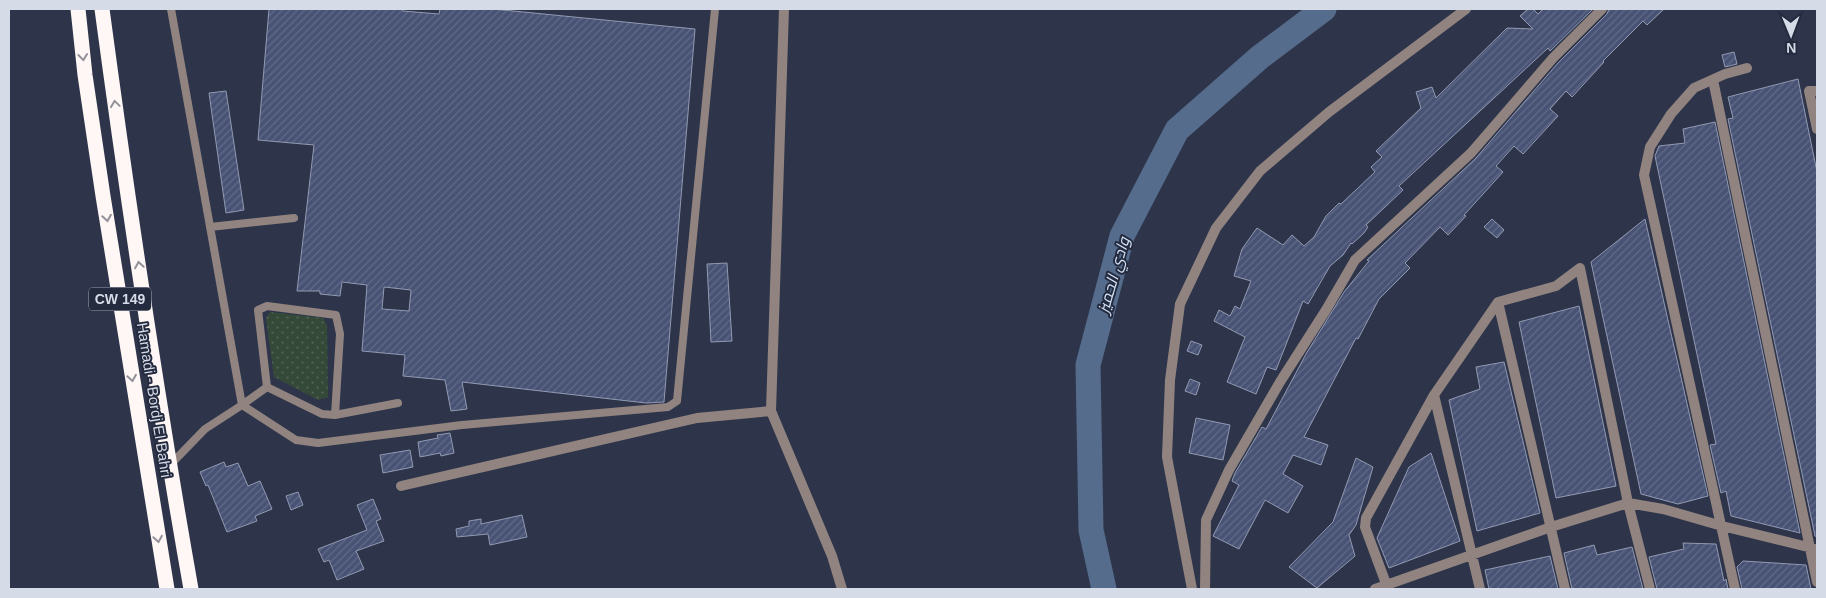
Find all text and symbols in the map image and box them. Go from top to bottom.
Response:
north arrow [1766,10,1816,60]
text: N [1786,40,1796,56]
one-way arrow [77,54,88,62]
one-way arrow [110,100,121,108]
one-way arrow [101,214,111,222]
water label: وادي الحميز [1094,234,1137,318]
one-way arrow [134,260,145,268]
road number: CW 149 [89,288,151,310]
street label: Hamadi - Bordj El Bahri [134,321,175,479]
one-way arrow [127,374,137,383]
one-way arrow [153,535,163,543]

